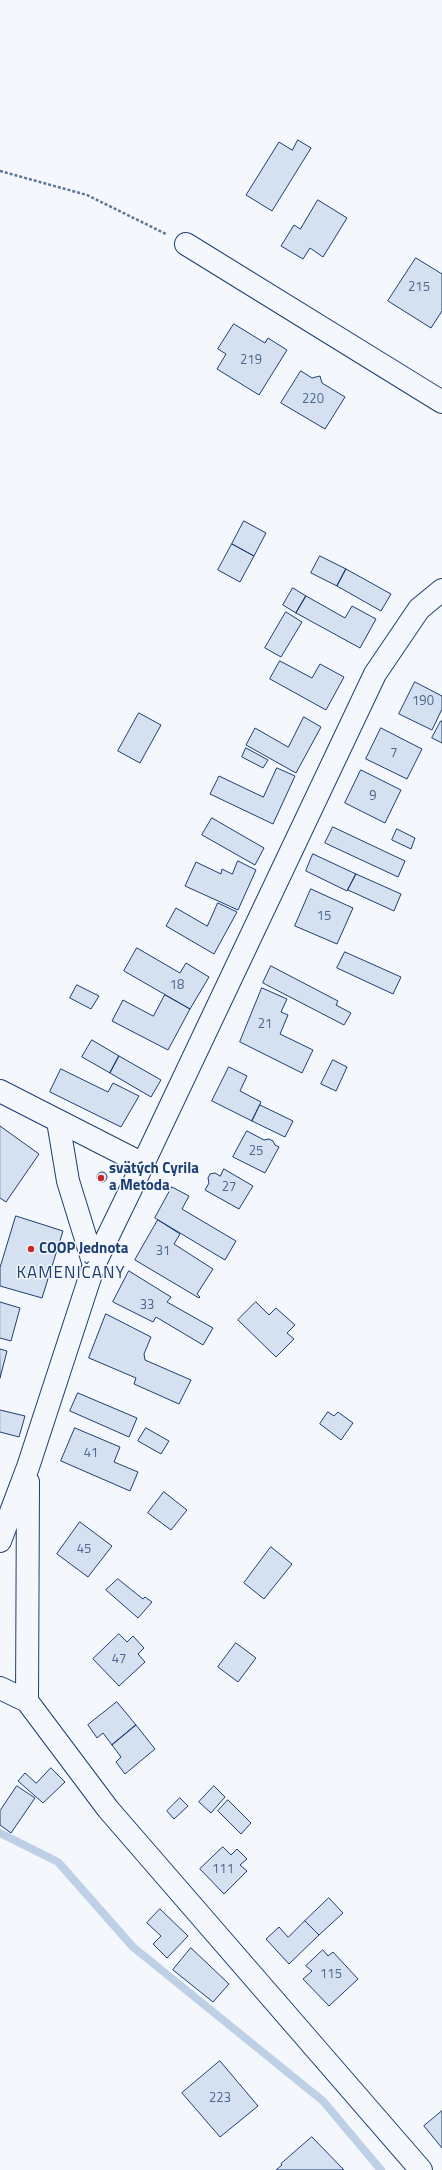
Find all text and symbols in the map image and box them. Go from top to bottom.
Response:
house number: 215 [408,280,430,296]
house number: 219 [240,353,262,369]
house number: 220 [302,392,324,408]
house number: 190 [412,694,434,710]
house number: 7 [390,746,398,762]
house number: 9 [369,789,377,805]
house number: 15 [317,909,331,925]
house number: 18 [170,978,184,994]
house number: 21 [258,1017,272,1033]
house number: 25 [249,1144,263,1160]
place label: svätých Cyrila a Metoda [109,1160,199,1195]
marker: svätých Cyrila a Metoda [96,1173,106,1183]
house number: 27 [222,1180,236,1196]
place label: COOP Jednota [39,1240,128,1258]
marker: COOP Jednota [26,1244,36,1254]
house number: 31 [156,1244,170,1260]
district label: KAMENIČANY [16,1264,126,1284]
house number: 33 [140,1298,154,1314]
house number: 41 [84,1446,98,1462]
house number: 45 [77,1542,91,1558]
house number: 47 [112,1652,126,1668]
house number: 111 [212,1862,234,1878]
house number: 115 [320,1967,342,1983]
house number: 223 [209,2091,231,2107]

